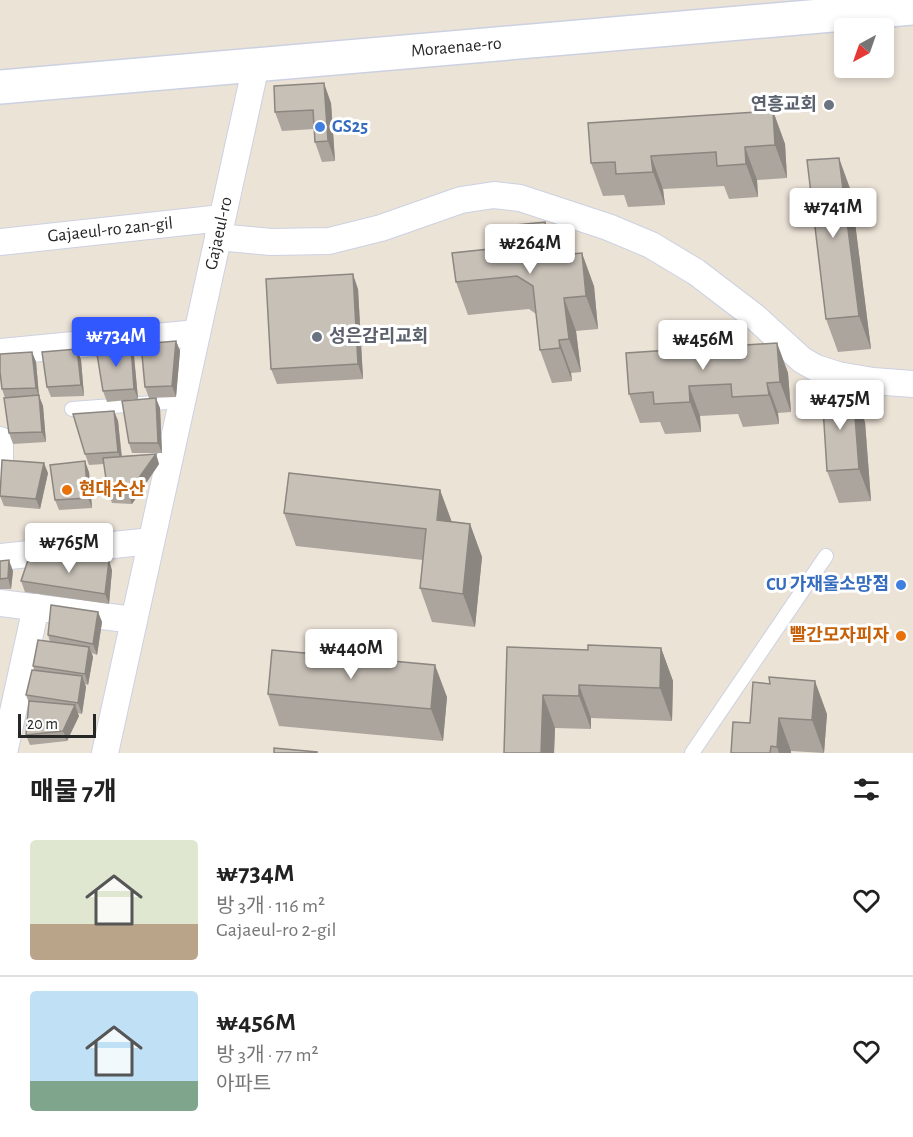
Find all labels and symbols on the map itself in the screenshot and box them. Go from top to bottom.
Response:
north arrow [834,18,894,78]
street label: Moraenae-ro [410,35,502,60]
place label: 연흥교회 [751,95,817,114]
marker: 연흥교회 [822,98,836,112]
place label: GS25 [332,118,368,136]
marker: GS25 [313,120,327,134]
pin: ₩741M [791,188,875,239]
street label: Gajaeul-ro [202,195,236,272]
street label: Gajaeul-ro 2an-gil [47,214,174,246]
pin: ₩264M [488,224,572,275]
pin: ₩734M [74,317,158,368]
pin: ₩456M [661,320,745,371]
place label: 성은감리교회 [329,327,428,346]
marker: 성은감리교회 [310,330,324,344]
pin: ₩475M [798,380,882,431]
place label: 현대수산 [79,479,146,499]
marker: 현대수산 [60,483,74,497]
pin: ₩765M [27,523,111,574]
place label: CU 가재울소망점 [766,575,889,594]
marker: CU 가재울소망점 [894,578,908,592]
place label: 빨간모자피자 [790,626,889,645]
pin: ₩440M [309,629,393,680]
marker: 빨간모자피자 [894,629,908,643]
scale bar [18,711,96,738]

